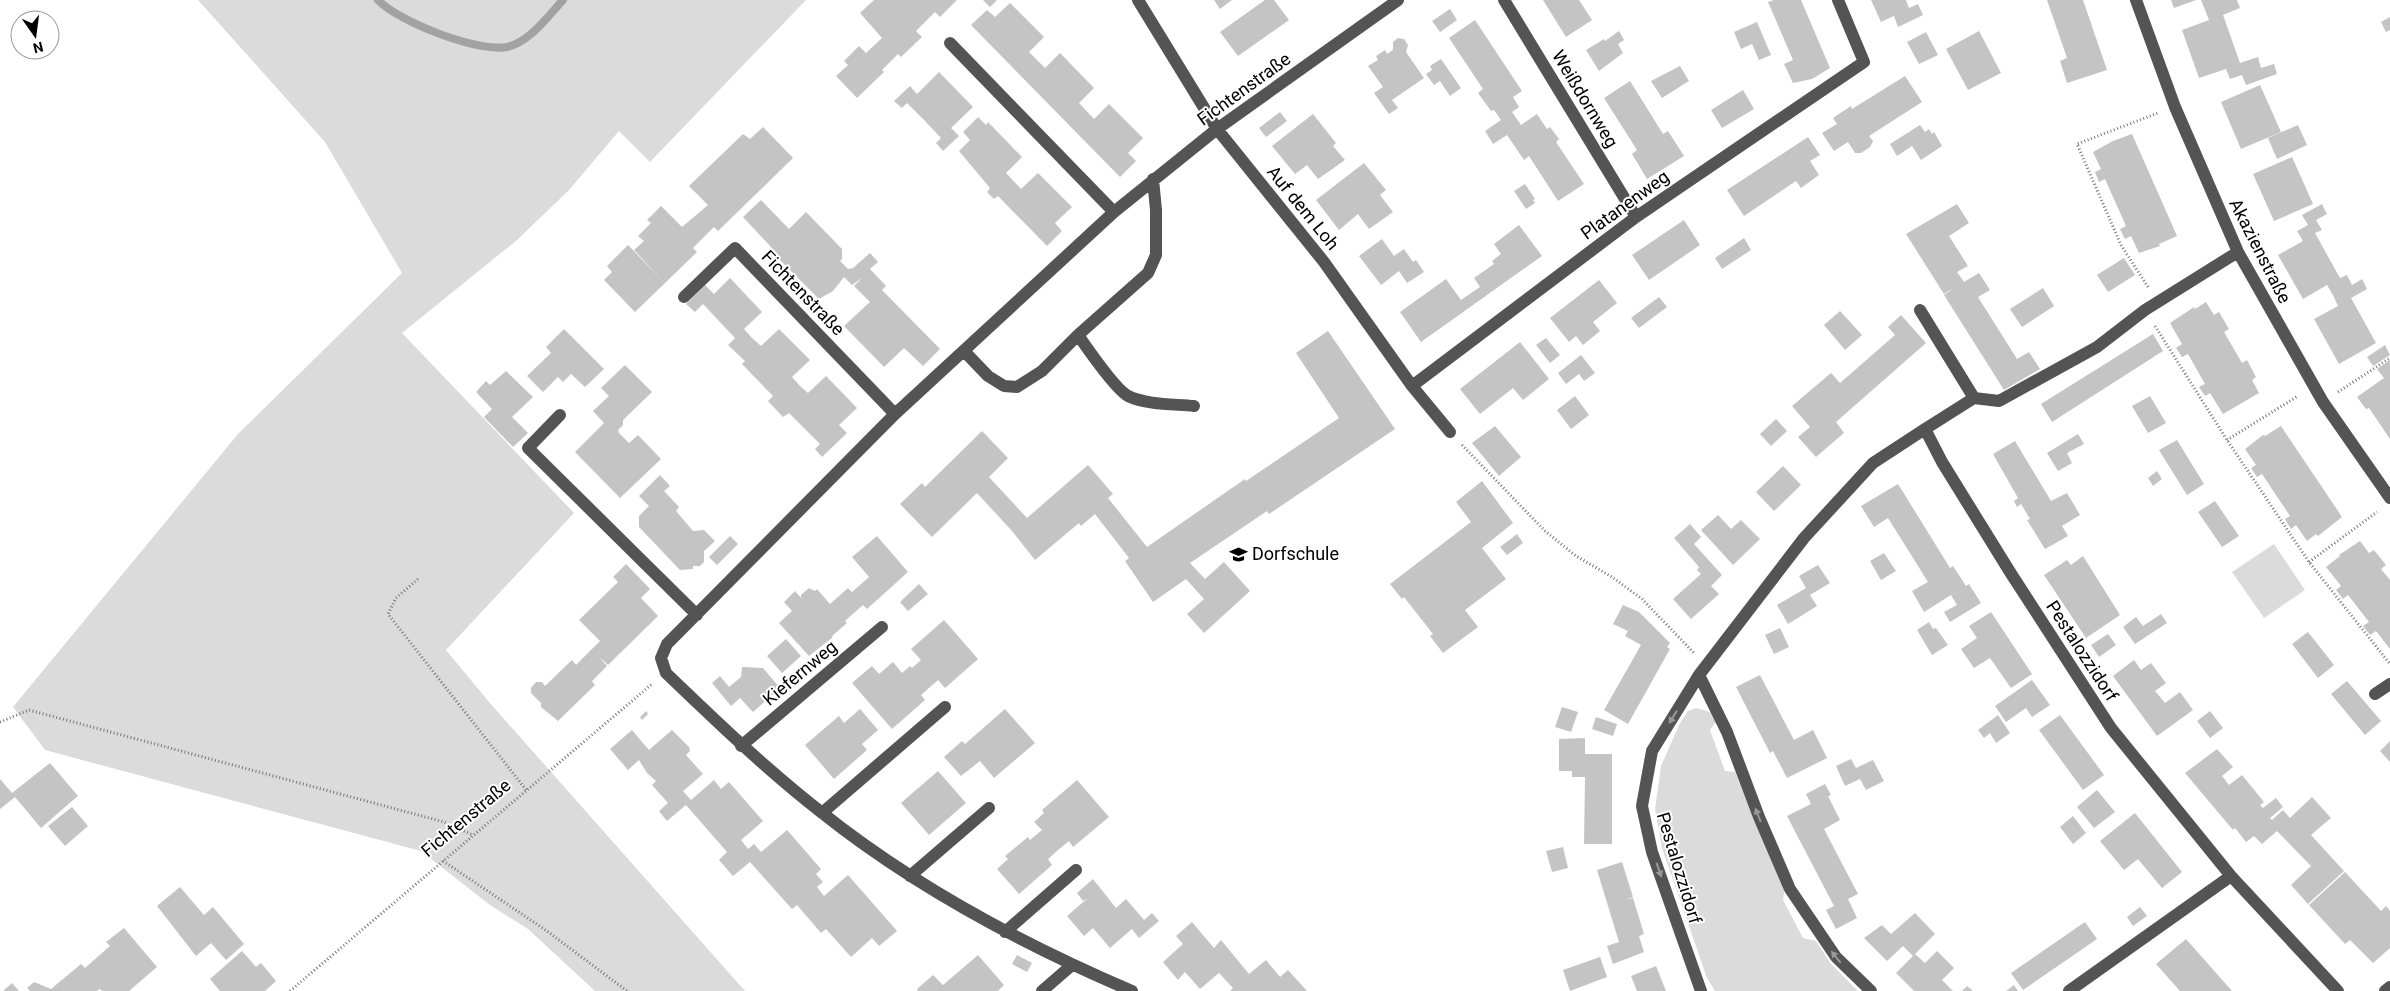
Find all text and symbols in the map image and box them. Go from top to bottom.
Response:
north arrow [10,10,60,60]
text: N [31,39,45,57]
street label: Weißdornweg [1548,46,1623,151]
street label: Fichtenstraße [1193,48,1294,129]
street label: Auf dem Loh [1263,161,1344,254]
street label: Platanenweg [1577,166,1673,244]
street label: Akazienstraße [2225,195,2296,307]
street label: Fichtenstraße [758,246,849,340]
place label: Dorfschule [1252,543,1339,564]
school or university icon: Dorfschule [1228,544,1248,564]
street label: Pestalozzidorf [2042,597,2123,705]
street label: Kiefernweg [758,636,841,710]
one-way arrow [1669,710,1678,723]
street label: Fichtenstraße [417,774,515,861]
one-way arrow [1754,807,1762,822]
street label: Pestalozzidorf [1653,810,1707,927]
one-way arrow [1655,863,1663,878]
one-way arrow [1831,950,1842,963]

